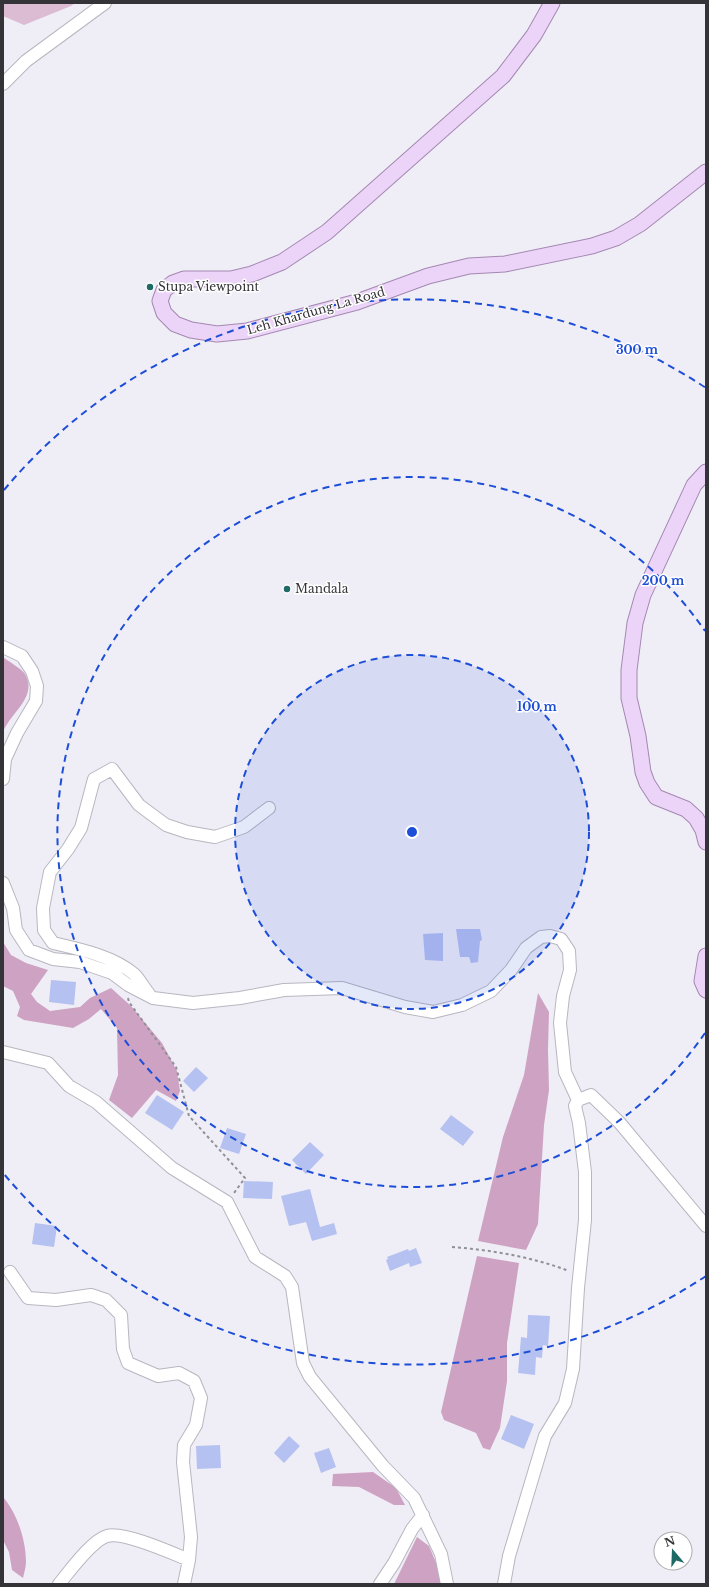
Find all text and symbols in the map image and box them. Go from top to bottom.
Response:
place label: Stupa Viewpoint [158,279,260,294]
marker: Stupa Viewpoint [145,282,155,292]
street label: Leh Khardung La Road [245,284,387,337]
text: 300 m [616,342,659,357]
text: 200 m [642,573,685,588]
place label: Mandala [295,581,349,596]
marker: Mandala [282,584,292,594]
text: 100 m [517,699,558,714]
centre of rings [405,825,419,839]
north arrow [653,1531,693,1571]
text: N [663,1533,678,1550]

